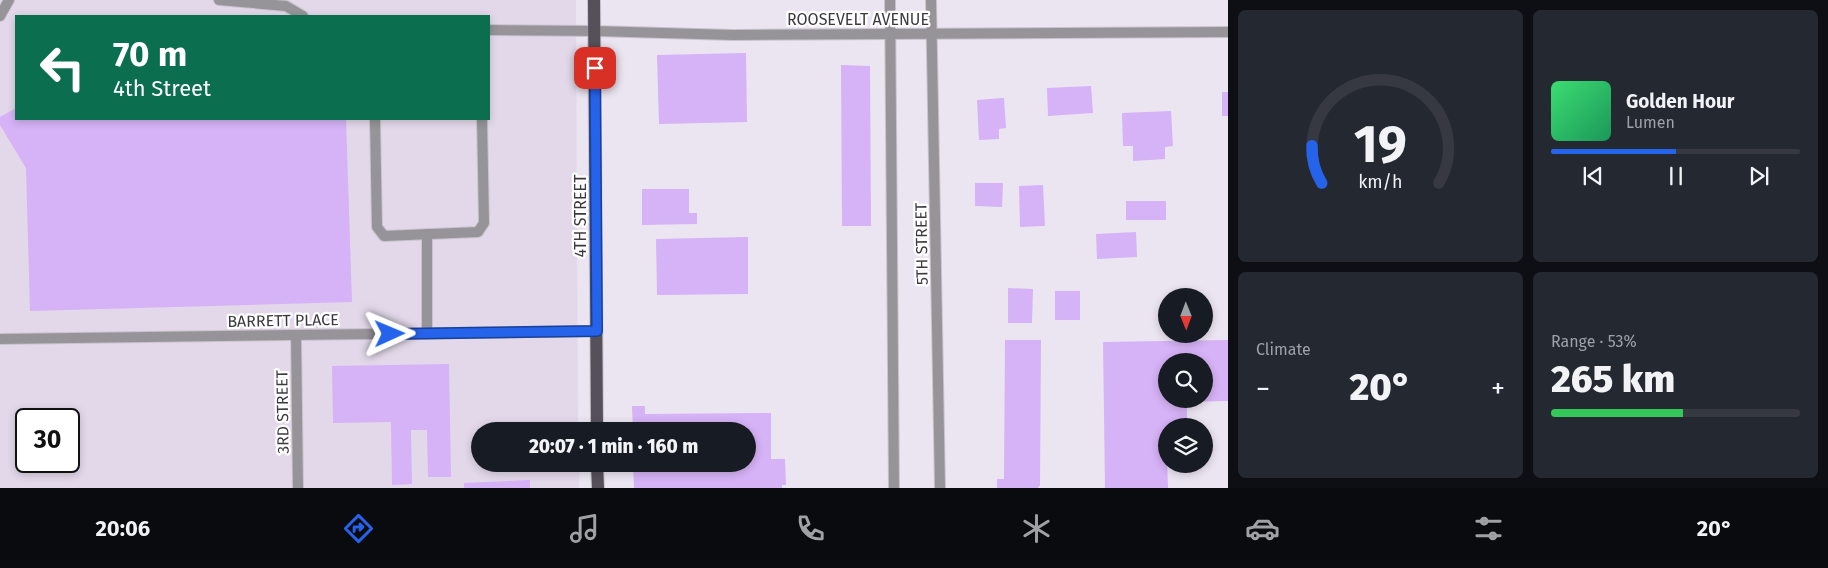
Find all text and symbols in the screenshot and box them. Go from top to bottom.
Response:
street label: ROOSEVELT AVENUE [787,10,929,29]
text: 70 m [113,33,187,75]
icon: left [30,35,95,100]
pin [574,47,616,89]
icon: arrive [581,54,609,82]
text: 4th Street [113,75,211,102]
text: Golden Hour [1626,90,1735,113]
text: 19 [1354,113,1407,176]
text: Lumen [1626,113,1675,132]
icon: previous [1579,162,1607,190]
icon: pause [1662,162,1690,190]
icon: next [1745,162,1773,190]
text: km/h [1358,171,1403,193]
street label: 4TH STREET [571,174,590,257]
street label: 5TH STREET [911,202,932,285]
north arrow [1158,288,1212,342]
map controls [1158,288,1213,473]
position arrow [363,307,415,359]
street label: BARRETT PLACE [227,310,339,331]
text: Range · 53% [1551,332,1637,351]
text: Climate [1256,340,1311,359]
button: search [1158,353,1213,408]
text: 265 km [1551,356,1675,402]
text: 20° [1349,364,1412,410]
street label: 3RD STREET [272,369,293,454]
text: − [1256,372,1270,405]
text: + [1491,372,1505,405]
speed limit sign: 30 [15,408,80,473]
button: layers [1158,418,1213,473]
text: 20:07 · 1 min · 160 m [529,435,698,458]
icon: directions [341,511,376,546]
icon: music [567,511,602,546]
icon: phone [793,511,828,546]
icon: climate [1019,511,1054,546]
icon: car [1245,511,1280,546]
icon: filters [1471,511,1506,546]
text: 20:06 [95,515,150,542]
text: 20° [1697,515,1732,542]

